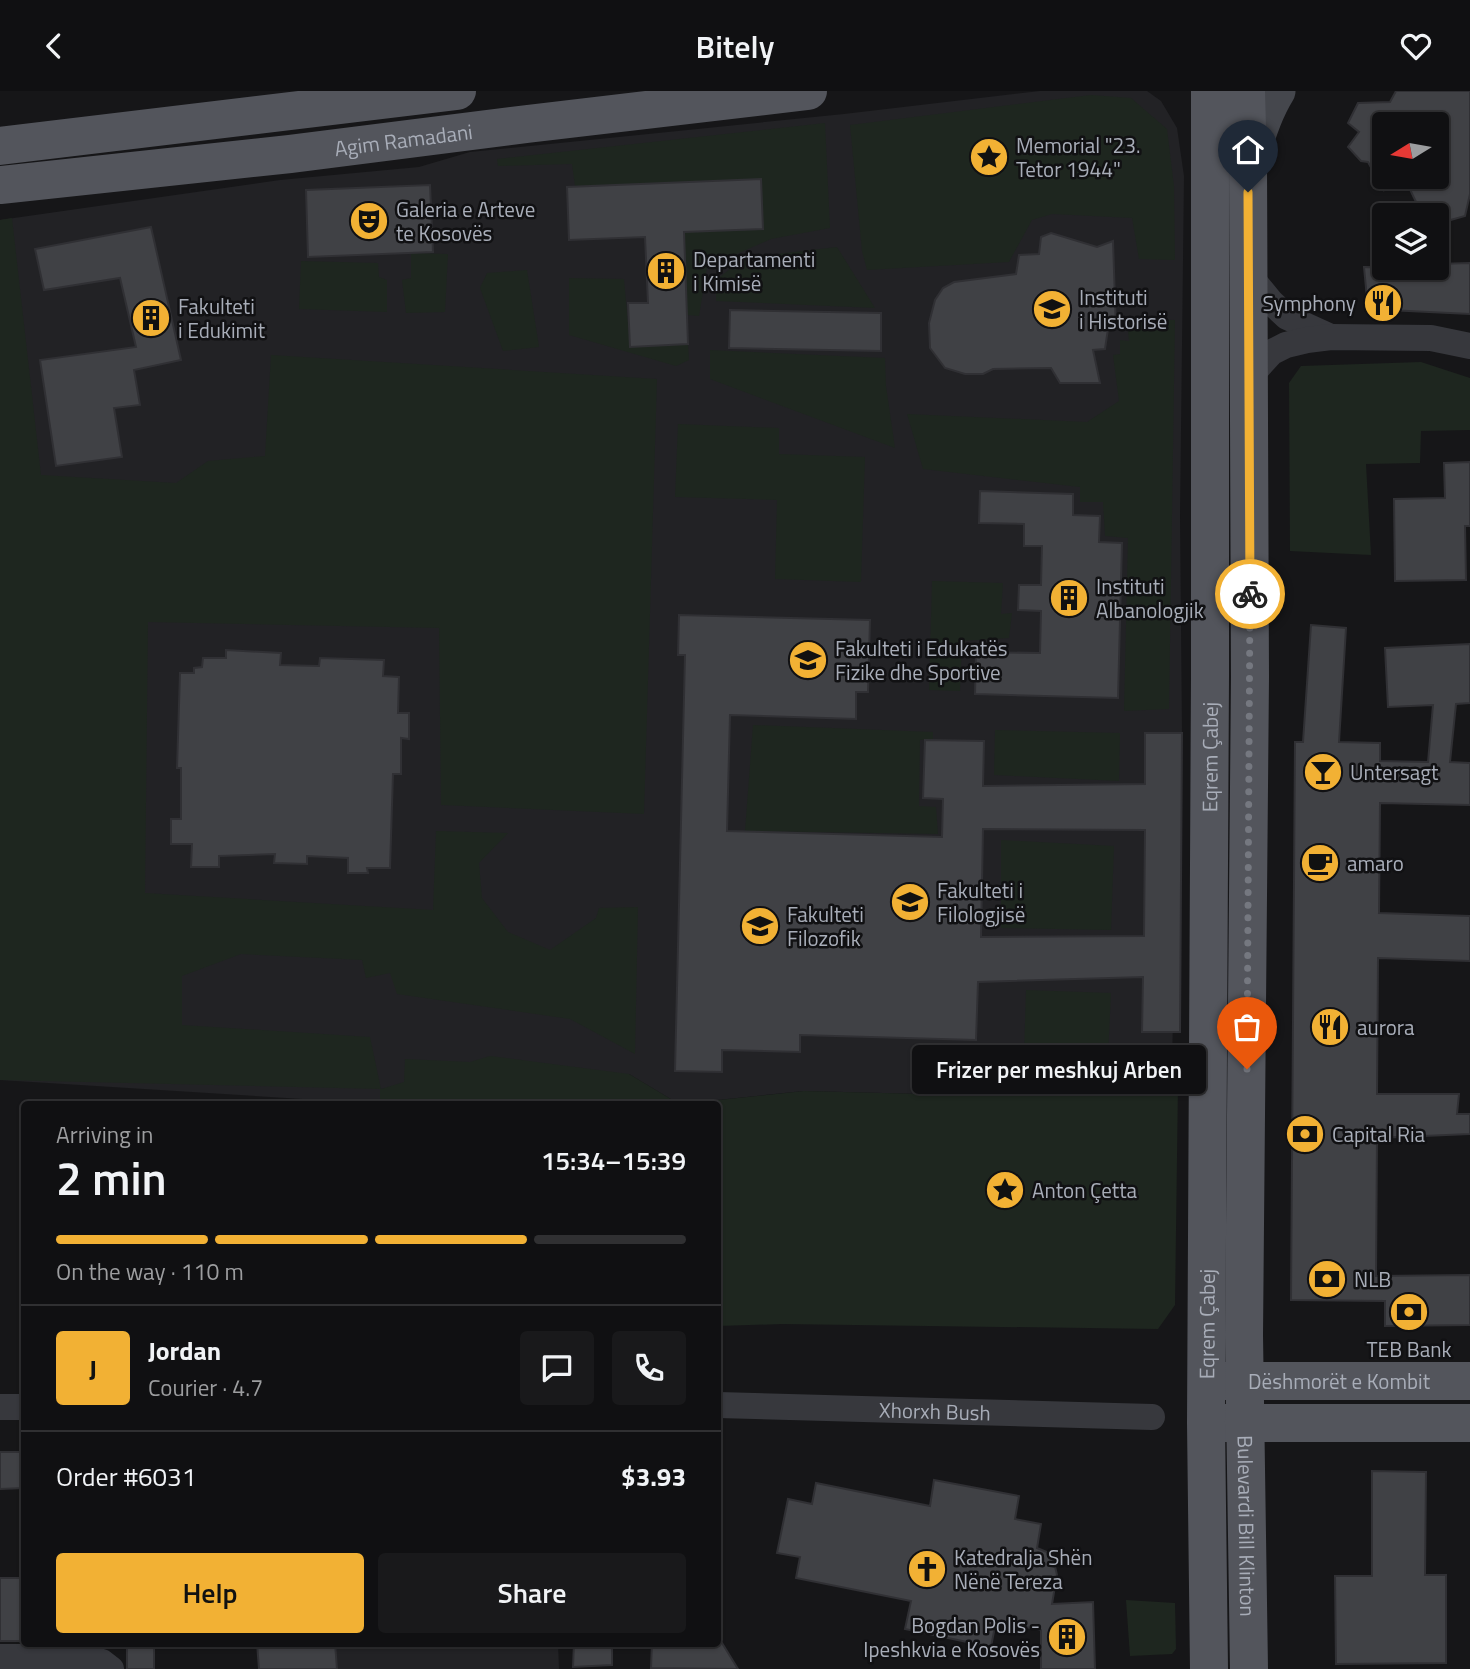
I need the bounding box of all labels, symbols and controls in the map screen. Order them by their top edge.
text: Bitely [696,22,774,70]
icon: back [35,27,73,65]
icon: heart [1397,27,1435,65]
north arrow [1372,112,1449,189]
map controls [1372,112,1449,280]
street label: Agim Ramadani [332,115,474,164]
pin [1218,120,1278,192]
place label: Memorial "23. Tetor 1944" [1016,129,1141,185]
icon: home [1229,131,1267,169]
place icon: Memorial "23. Tetor 1944" [968,136,1010,178]
place label: Galeria e Arteve te Kosovës [396,193,535,249]
theatre icon: Galeria e Arteve te Kosovës [348,200,390,242]
button: layers [1372,203,1449,280]
place label: Departamenti i Kimisë [693,243,815,299]
building icon: Departamenti i Kimisë [645,250,687,292]
place label: Instituti i Historisë [1079,281,1167,337]
restaurant icon: Symphony [1362,282,1404,324]
place label: Symphony [1262,287,1356,319]
school or university icon: Instituti i Historisë [1031,288,1073,330]
place label: Fakulteti i Edukimit [178,290,266,346]
building icon: Fakulteti i Edukimit [130,297,172,339]
courier [1215,559,1285,629]
place label: Instituti Albanologjik [1096,570,1204,626]
icon: bike [1231,575,1269,613]
building icon: Instituti Albanologjik [1048,577,1090,619]
place label: Fakulteti i Edukatës Fizike dhe Sportive [835,632,1008,688]
school or university icon: Fakulteti i Edukatës Fizike dhe Sportive [787,639,829,681]
street label: Eqrem Çabej [1193,702,1226,812]
bar icon: Untersagt [1302,751,1344,793]
place label: Untersagt [1350,756,1439,788]
cafe icon: amaro [1299,842,1341,884]
place label: amaro [1347,847,1404,879]
place label: Fakulteti i Filologjisë [937,874,1025,930]
school or university icon: Fakulteti i Filologjisë [889,881,931,923]
place label: Fakulteti Filozofik [787,898,864,954]
school or university icon: Fakulteti Filozofik [739,905,781,947]
pin [1217,997,1277,1069]
restaurant icon: aurora [1309,1006,1351,1048]
icon: bag [1228,1008,1266,1046]
place label: aurora [1357,1011,1415,1043]
callout: Frizer per meshkuj Arben [911,1045,1205,1093]
text: Frizer per meshkuj Arben [936,1052,1182,1087]
bank icon: Capital Ria [1284,1113,1326,1155]
text: Arriving in [56,1117,153,1152]
place label: Capital Ria [1332,1118,1426,1150]
text: 15:34–15:39 [541,1141,686,1180]
text: 2 min [56,1143,167,1213]
place icon: Anton Çetta [984,1169,1026,1211]
place label: Anton Çetta [1032,1174,1138,1206]
text: On the way · 110 m [56,1254,244,1289]
bank icon: NLB [1306,1258,1348,1300]
place label: NLB [1354,1263,1391,1295]
street label: Eqrem Çabej [1190,1269,1223,1379]
bank icon: TEB Bank [1388,1291,1430,1333]
text: Jordan [148,1331,221,1370]
button: chat [520,1331,594,1405]
button: phone [612,1331,686,1405]
place label: TEB Bank [1366,1333,1452,1365]
text: J [89,1349,97,1388]
street label: Dëshmorët e Kombit [1248,1365,1431,1397]
text: Courier · 4.7 [148,1370,263,1405]
street label: Xhorxh Bush [879,1393,991,1429]
street label: Bulevardi Bill Klinton [1230,1435,1264,1617]
text: Order #6031 [56,1457,196,1496]
text: $3.93 [621,1457,686,1496]
place label: Katedralja Shën Nënë Tereza [954,1541,1092,1597]
church icon: Katedralja Shën Nënë Tereza [906,1548,948,1590]
button: Help [56,1553,364,1633]
button: Share [378,1553,686,1633]
place label: Bogdan Polis - Ipeshkvia e Kosovës [863,1609,1040,1665]
building icon: Bogdan Polis - Ipeshkvia e Kosovës [1046,1616,1088,1658]

